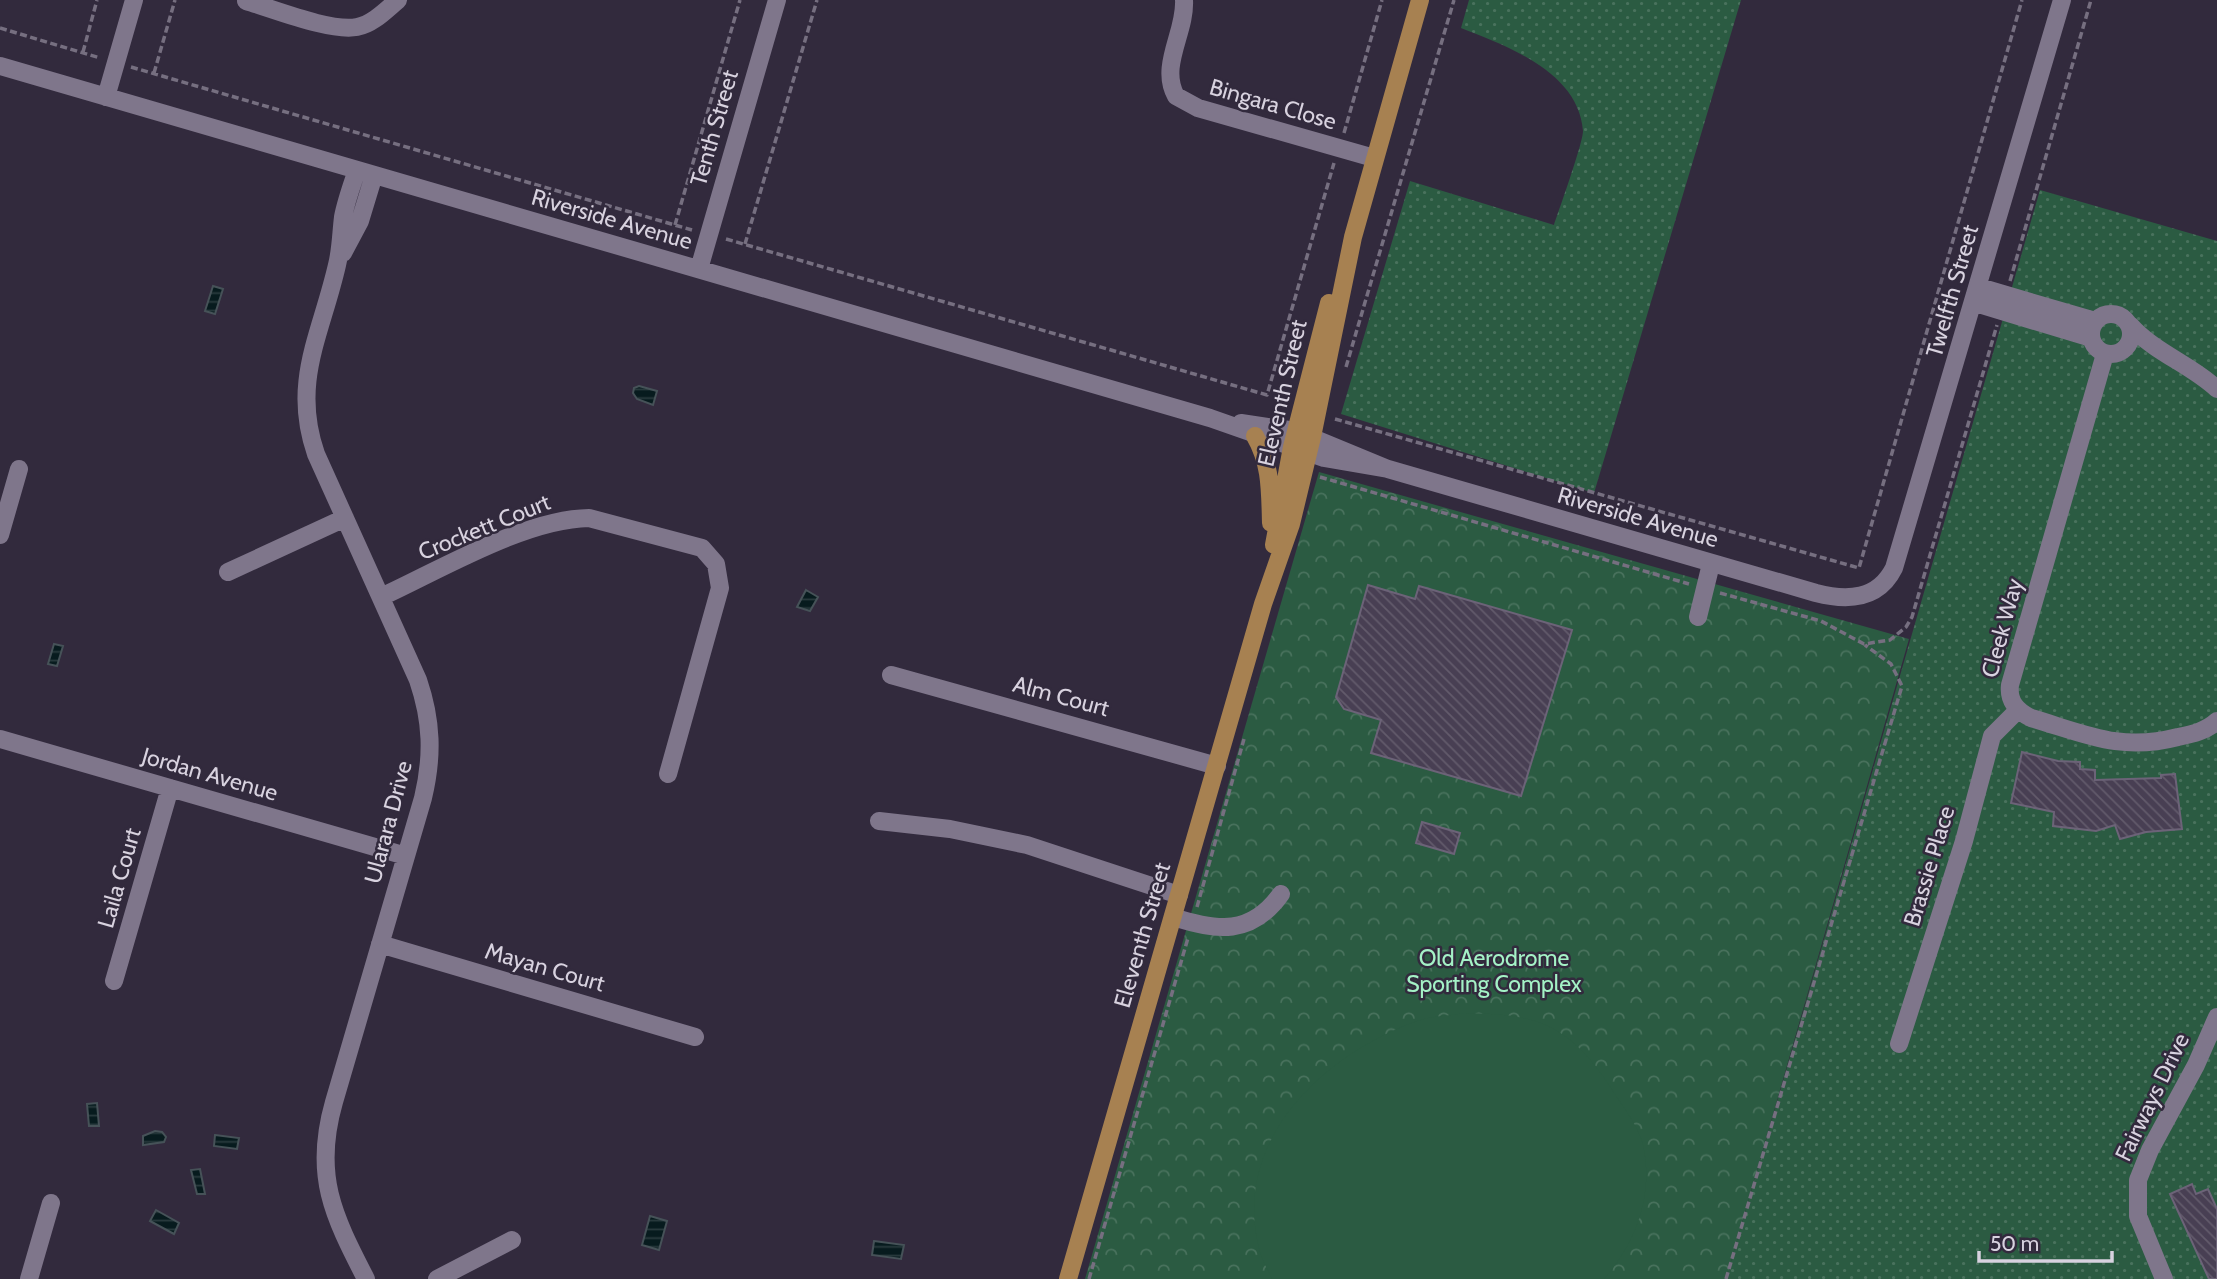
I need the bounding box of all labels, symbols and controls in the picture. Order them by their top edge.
street label: Tenth Street [684,67,744,189]
street label: Bingara Close [1206,73,1340,136]
street label: Riverside Avenue [528,183,696,255]
street label: Twelfth Street [1920,221,1984,360]
street label: Eleventh Street [1252,317,1313,469]
street label: Riverside Avenue [1554,481,1722,553]
street label: Crockett Court [414,488,554,566]
street label: Cleek Way [1975,575,2029,681]
street label: Alm Court [1010,670,1112,722]
street label: Jordan Avenue [138,741,281,807]
street label: Ularara Drive [358,757,418,886]
street label: Brassie Place [1897,802,1961,929]
street label: Laila Court [91,825,147,931]
street label: Eleventh Street [1108,859,1176,1011]
street label: Mayan Court [482,937,608,998]
park label: Old Aerodrome Sporting Complex [1406,944,1582,998]
street label: Fairways Drive [2109,1028,2195,1166]
scale bar [1979,1220,2112,1264]
text: 50 m [1990,1231,2039,1256]

